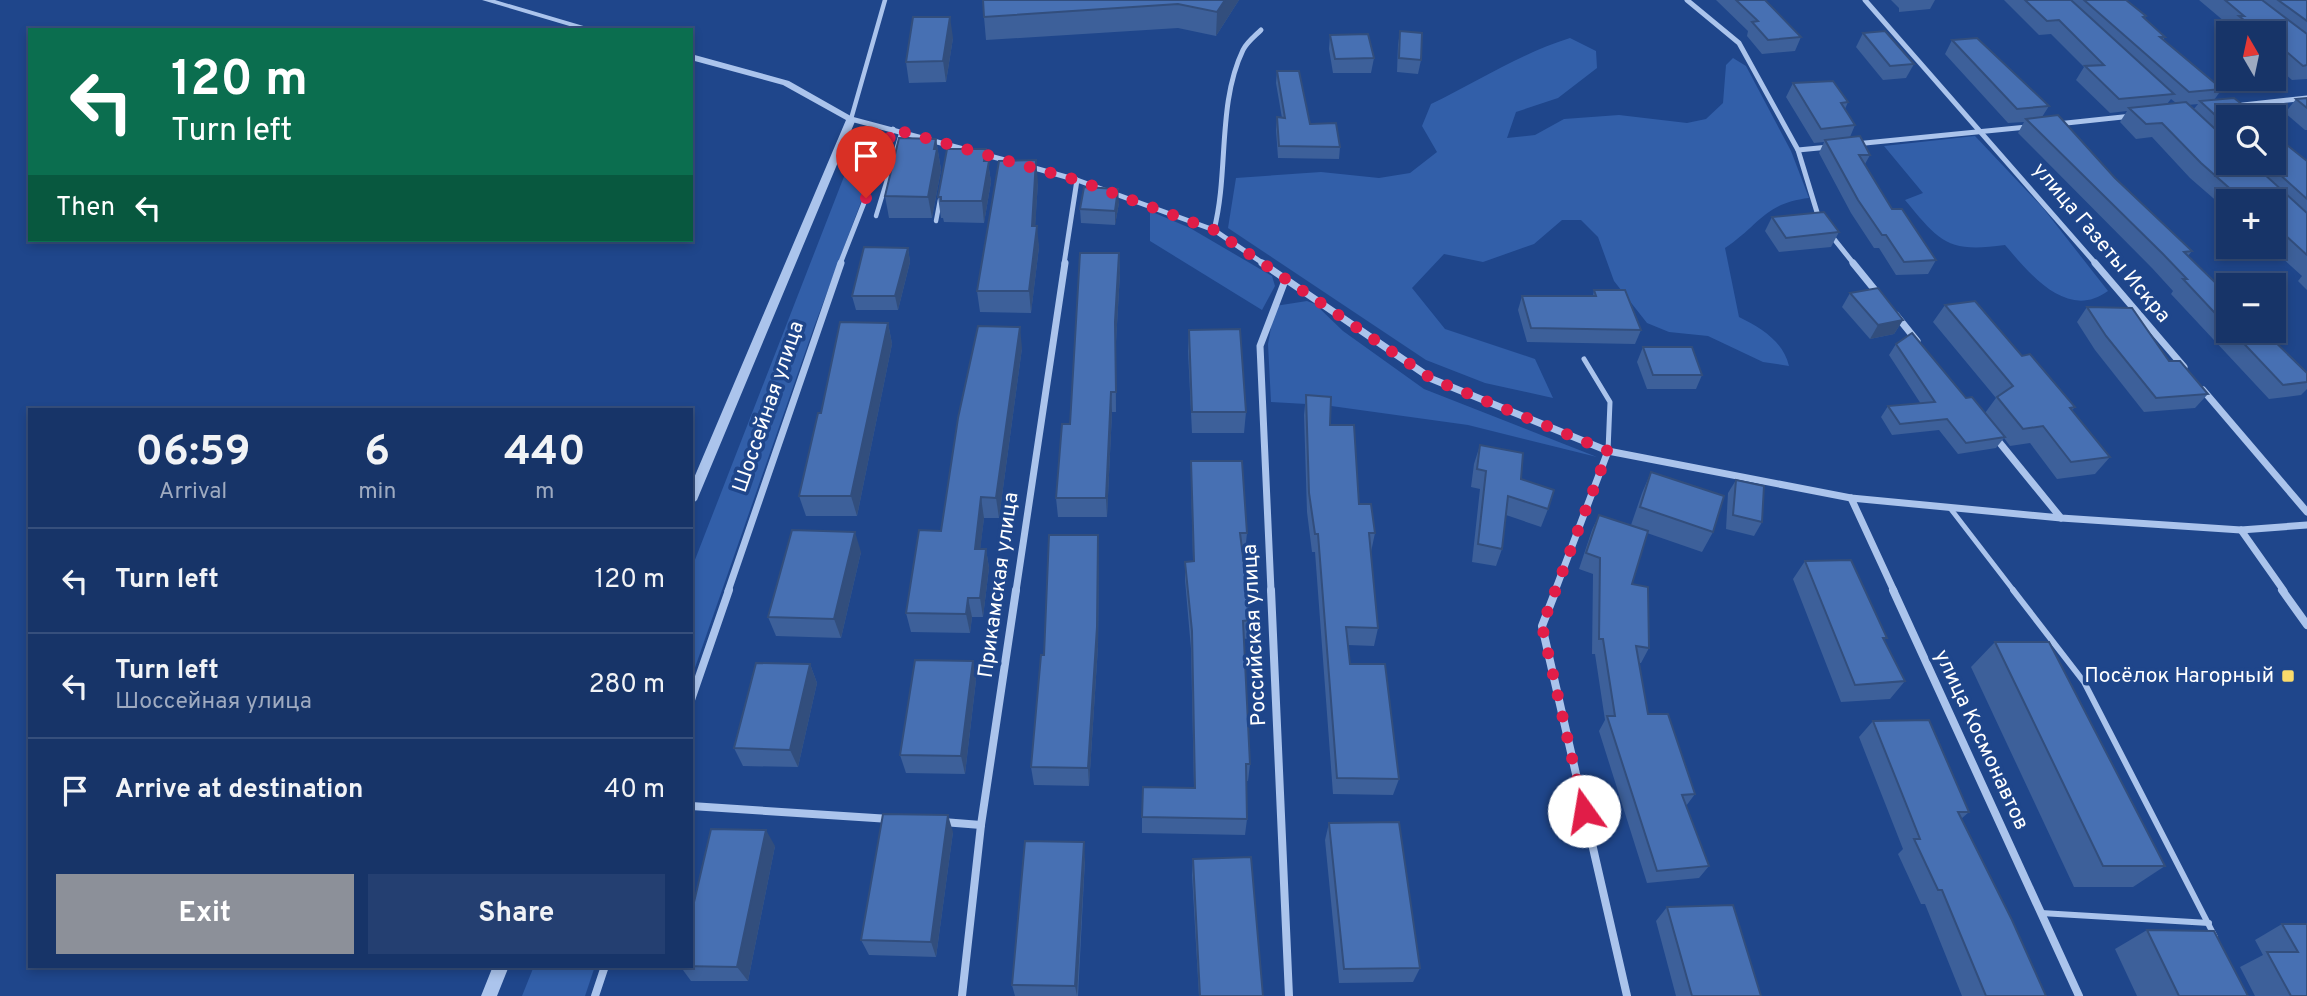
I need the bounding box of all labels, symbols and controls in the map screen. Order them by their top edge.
north arrow [2216,21,2286,91]
map controls [2216,21,2286,343]
text: 120 m [171,51,308,113]
icon: left [56,56,147,147]
button: search [2216,105,2286,175]
text: Turn left [171,112,292,152]
pin [836,126,896,198]
icon: arrive [847,137,885,175]
street label: улица Газеты Искра [2026,157,2176,329]
icon: left [129,189,167,227]
button: + [2216,189,2286,259]
text: Then [56,192,115,225]
button: − [2216,273,2286,343]
street label: Шоссейная улица [727,318,811,496]
text: 06:59 [136,427,251,480]
text: 6 [364,427,390,480]
text: 440 [504,427,586,480]
text: Arrival [159,478,227,507]
text: min [358,478,396,507]
text: m [535,478,554,507]
street label: Прикамская улица [973,490,1025,680]
street label: Российская улица [1237,543,1273,727]
icon: left [56,562,94,600]
text: Turn left [115,564,219,597]
text: 120 m [595,564,665,597]
street label: улица Космонавтов [1927,645,2035,835]
text: Turn left [115,655,219,688]
place label: Посёлок Нагорный [2084,663,2274,690]
icon: left [56,667,94,705]
marker: Посёлок Нагорный [2280,668,2296,684]
text: 280 m [589,669,665,702]
text: Шоссейная улица [115,688,312,717]
icon: arrive [56,772,94,810]
text: Arrive at destination [115,774,363,807]
text: 40 m [604,774,665,807]
position arrow [1547,774,1621,848]
button: Exit [56,874,354,954]
button: Share [368,874,665,954]

